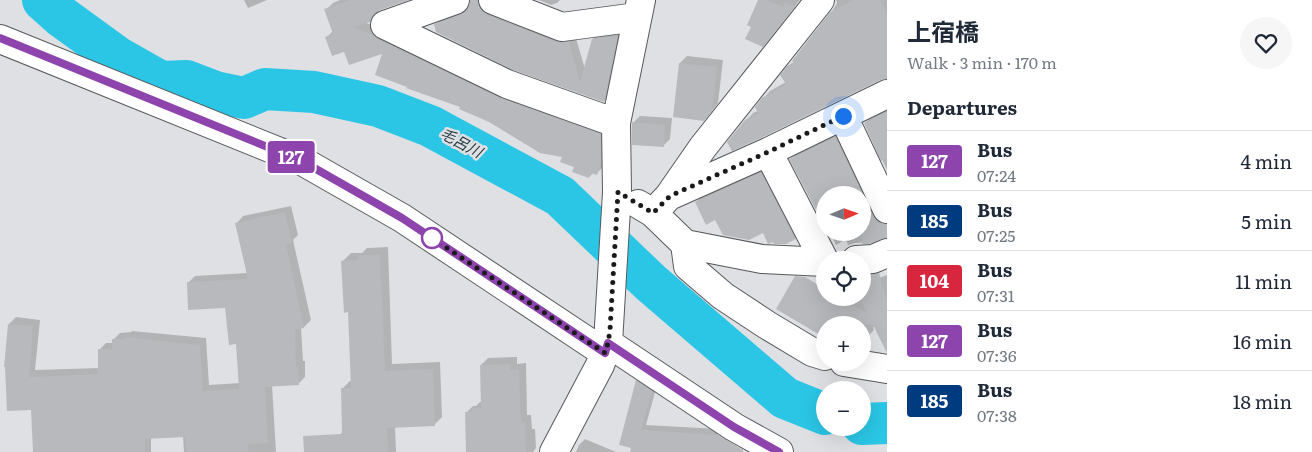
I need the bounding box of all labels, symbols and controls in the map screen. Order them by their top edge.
text: 上宿橋 [907,13,979,48]
button: heart [1240,17,1292,69]
text: Walk · 3 min · 170 m [907,50,1057,74]
text: Departures [907,93,1017,121]
your location [831,104,856,129]
water label: 毛呂川 [436,121,489,163]
text: Bus [977,135,1012,163]
line badge: 127 [262,141,320,173]
text: 127 [278,143,304,170]
text: 127 [921,147,948,174]
text: 4 min [1240,147,1292,175]
text: 07:24 [977,163,1016,187]
north arrow [816,186,871,241]
map controls [816,186,871,436]
text: Bus [977,195,1012,223]
text: 185 [921,207,948,234]
text: 5 min [1241,207,1292,235]
text: 07:25 [977,223,1015,247]
unlabelled marker [421,227,443,249]
button: locate [816,251,871,306]
text: Bus [977,255,1012,283]
text: 104 [920,267,949,294]
text: 11 min [1235,267,1292,295]
text: 07:31 [977,283,1014,307]
text: Bus [977,315,1012,343]
button: + [816,316,871,371]
text: 127 [921,327,948,354]
text: 16 min [1233,327,1292,355]
text: 07:36 [977,343,1016,367]
text: Bus [977,375,1012,403]
button: − [816,381,871,436]
text: 185 [921,387,948,414]
text: 18 min [1233,387,1292,415]
text: 07:38 [977,403,1017,427]

